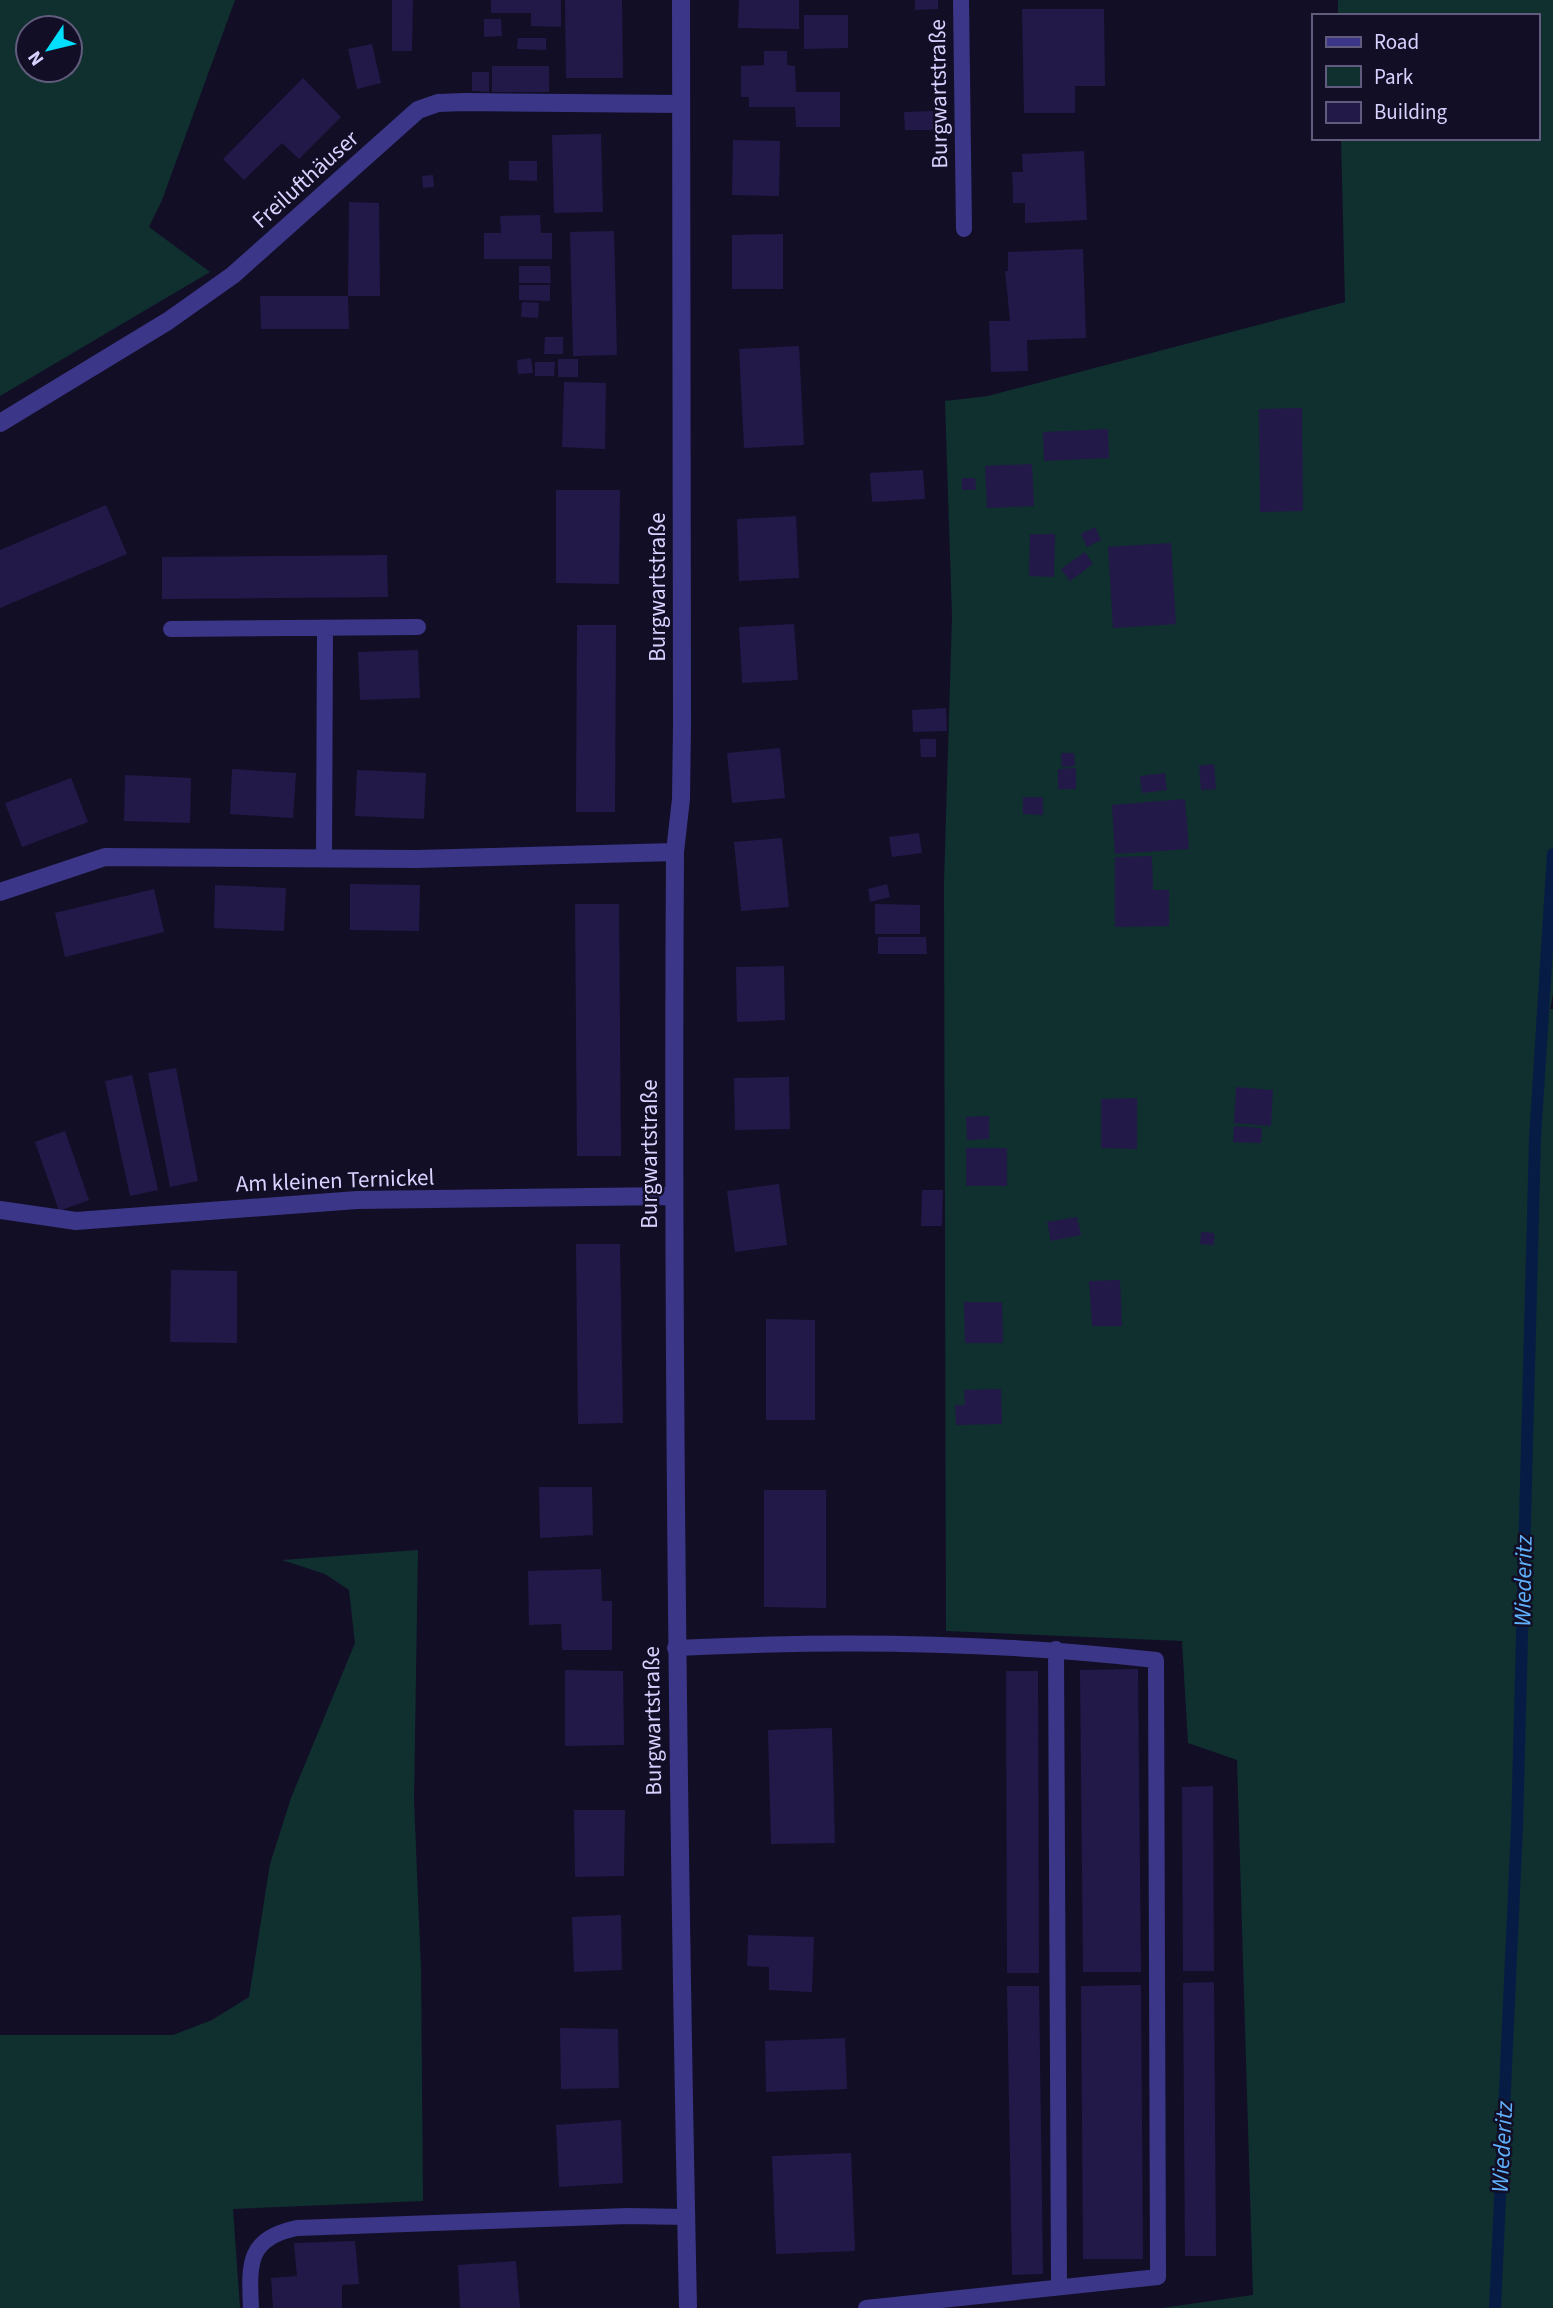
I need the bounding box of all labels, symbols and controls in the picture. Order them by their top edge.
north arrow [14,14,84,84]
legend [1312,14,1539,140]
street label: Burgwartstraße [921,19,956,169]
text: Road [1374,27,1419,57]
text: N [22,45,51,71]
text: Park [1374,62,1414,92]
text: Building [1374,97,1448,127]
street label: Freilufthäuser [245,122,367,236]
street label: Burgwartstraße [641,512,674,662]
street label: Burgwartstraße [633,1079,666,1229]
street label: Am kleinen Ternickel [235,1161,435,1200]
water label: Wiederitz [1505,1534,1542,1627]
street label: Burgwartstraße [635,1646,670,1796]
water label: Wiederitz [1483,2099,1522,2193]

